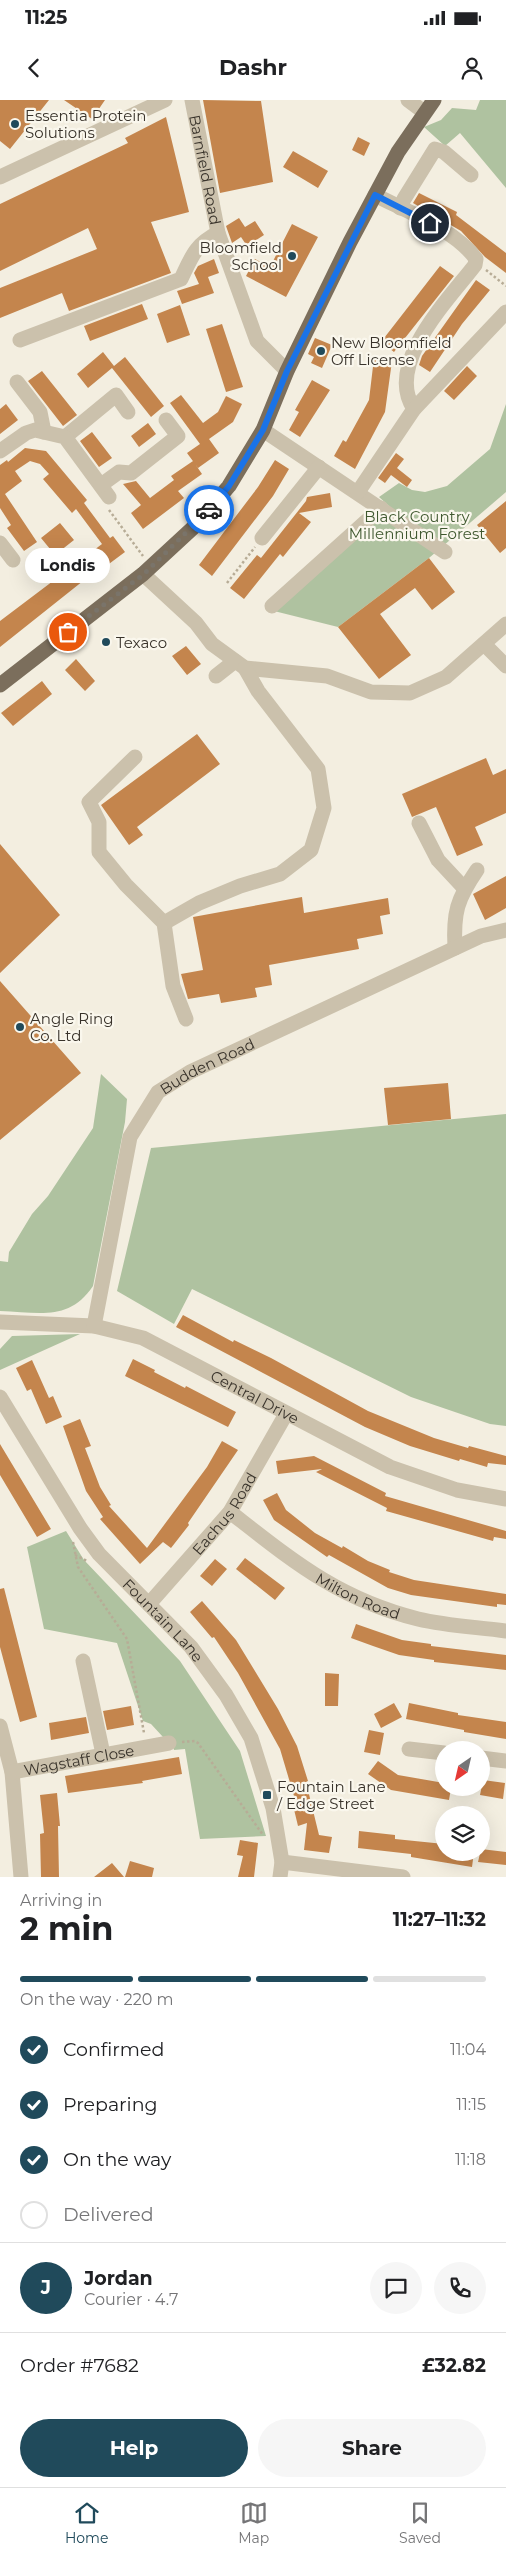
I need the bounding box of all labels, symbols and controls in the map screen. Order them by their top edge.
text: 11:25 [25,6,67,29]
icon: back [20,54,48,82]
text: Dashr [219,54,287,81]
icon: person [458,54,486,82]
place label: Essentia Protein Solutions [25,106,146,142]
street label: Barnfield Road [186,113,226,226]
marker: Essentia Protein Solutions [9,118,21,130]
pin [409,202,451,244]
icon: home [416,209,444,237]
place label: Bloomfield School [200,238,282,274]
marker: Bloomfield School [286,250,298,262]
place label: New Bloomfield Off License [331,333,452,369]
marker: New Bloomfield Off License [315,345,327,357]
courier [184,485,234,535]
icon: car [195,496,223,524]
park label: Black Country Millennium Forest [349,507,485,543]
callout: Londis [26,547,110,582]
text: Londis [40,556,95,575]
pin [47,611,89,653]
icon: bag [54,618,82,646]
place label: Texaco [116,633,167,652]
marker: Texaco [100,636,112,648]
place label: Angle Ring Co. Ltd [30,1009,114,1045]
marker: Angle Ring Co. Ltd [14,1021,26,1033]
street label: Budden Road [156,1034,257,1098]
street label: Central Drive [208,1366,303,1427]
street label: Eachus Road [188,1469,260,1558]
street label: Milton Road [313,1568,403,1623]
street label: Fountain Lane [119,1574,208,1665]
street label: Wagstaff Close [22,1740,135,1779]
north arrow [435,1741,490,1796]
map controls [435,1741,490,1861]
place label: Fountain Lane / Edge Street [276,1777,386,1813]
marker: Fountain Lane / Edge Street [261,1789,273,1801]
button: layers [435,1806,490,1861]
text: Arriving in [20,1891,102,1910]
text: 11:27–11:32 [393,1908,486,1931]
text: 2 min [20,1909,113,1948]
text: On the way · 220 m [20,1990,173,2009]
icon: check [20,2036,48,2064]
text: Confirmed [63,2038,164,2061]
text: 11:04 [450,2040,486,2059]
icon: check [20,2091,48,2119]
text: Preparing [63,2093,158,2116]
text: 11:15 [456,2095,486,2114]
icon: check [20,2146,48,2174]
text: On the way [63,2148,171,2171]
text: 11:18 [455,2150,486,2169]
text: Delivered [63,2203,154,2226]
button: chat [370,2262,422,2314]
button: phone [434,2262,486,2314]
text: Jordan [84,2267,153,2290]
text: J [41,2276,51,2299]
text: Courier · 4.7 [84,2290,178,2309]
text: Order #7682 [20,2354,139,2377]
text: £32.82 [422,2354,486,2377]
button: Help [20,2419,248,2477]
button: Share [258,2419,486,2477]
tab: Home [65,2499,108,2547]
tab: Map [238,2499,269,2547]
tab: Saved [399,2499,441,2547]

